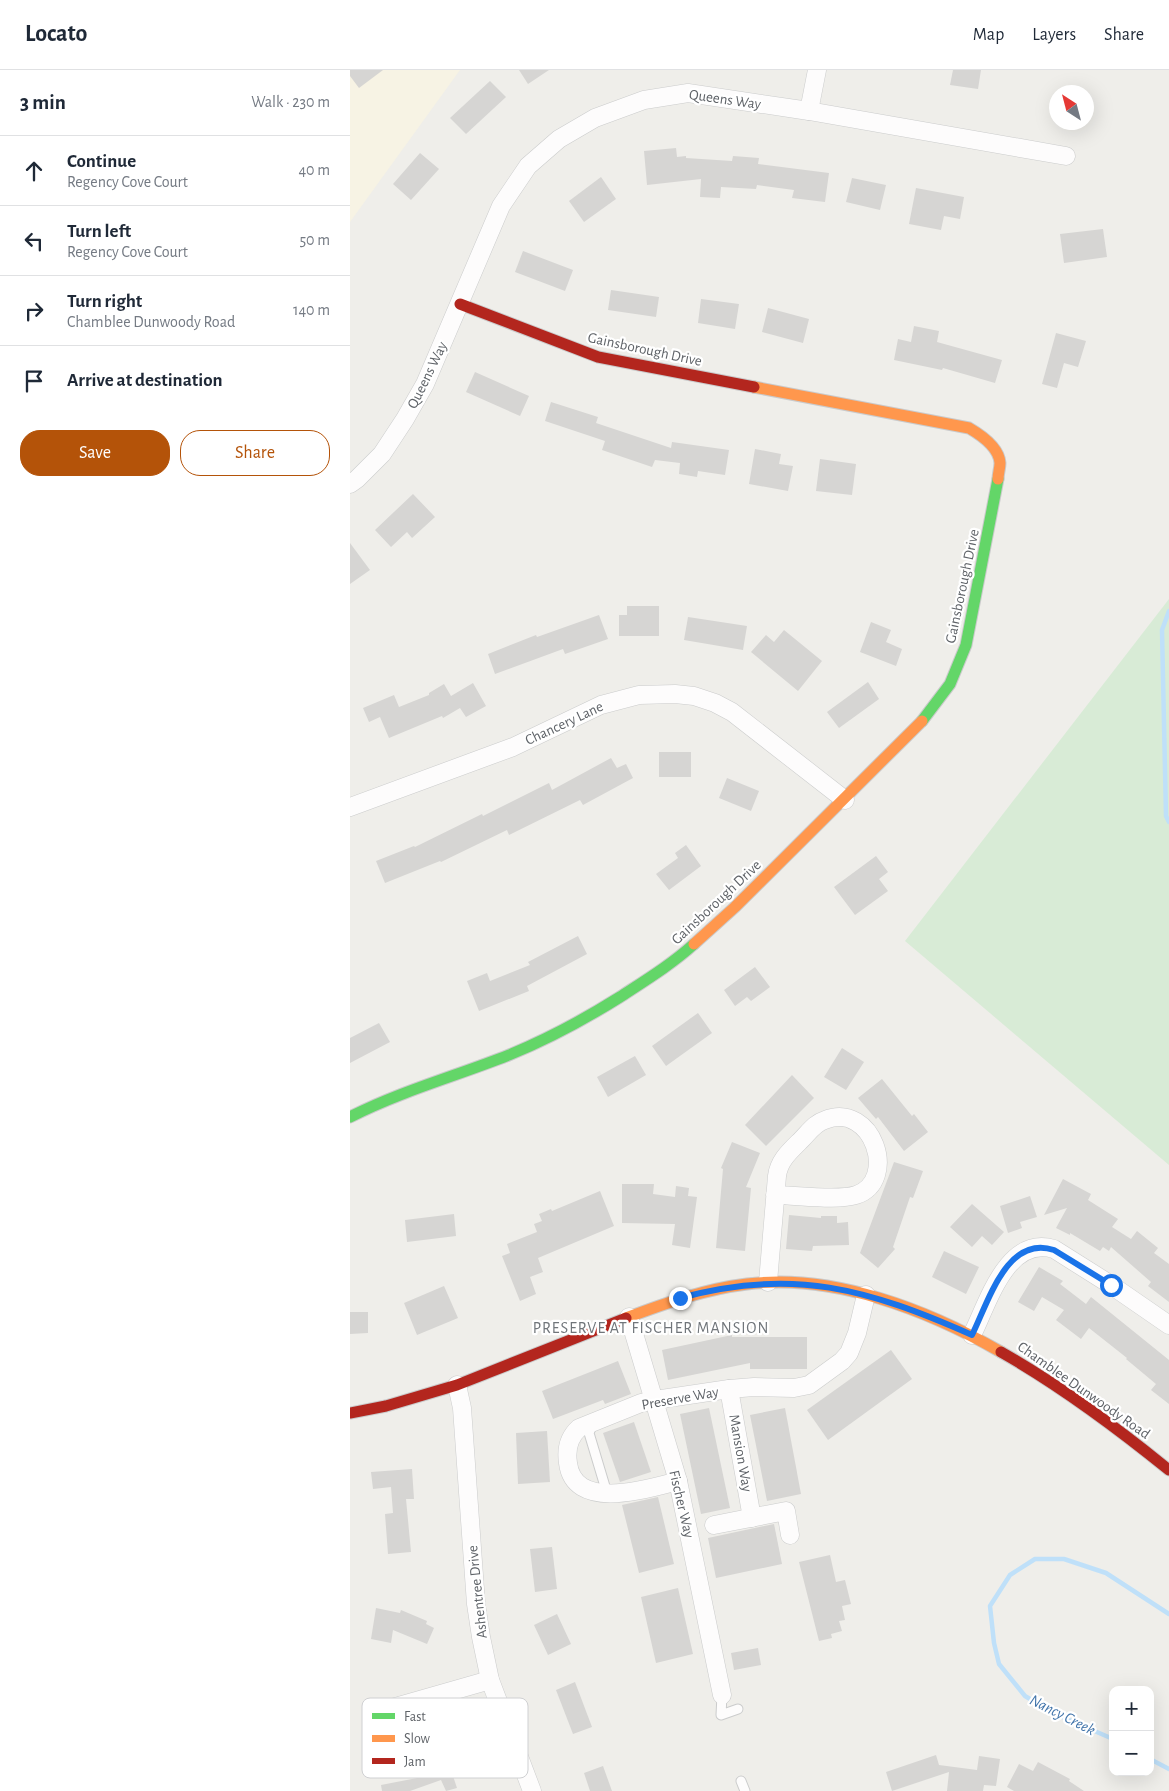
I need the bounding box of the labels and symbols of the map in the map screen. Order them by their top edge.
north arrow [1049,85,1094,130]
street label: Queens Way [688,87,762,112]
street label: Gainsborough Drive [586,330,703,369]
street label: Queens Way [405,339,450,411]
street label: Gainsborough Drive [943,528,982,645]
street label: Chancery Lane [523,699,606,748]
street label: Gainsborough Drive [669,857,764,947]
route start [1100,1274,1123,1297]
route end [669,1287,692,1310]
district label: PRESERVE AT FISCHER MANSION [533,1320,769,1336]
street label: Chamblee Dunwoody Road [1015,1339,1153,1442]
street label: Preserve Way [640,1384,720,1413]
street label: Mansion Way [726,1413,755,1494]
street label: Fischer Way [666,1469,697,1540]
street label: Ashentree Drive [465,1544,490,1639]
water label: Nancy Creek [1027,1692,1098,1738]
legend [362,1698,528,1778]
text: Fast [404,1710,426,1724]
text: Slow [404,1732,431,1746]
text: Jam [404,1755,426,1769]

